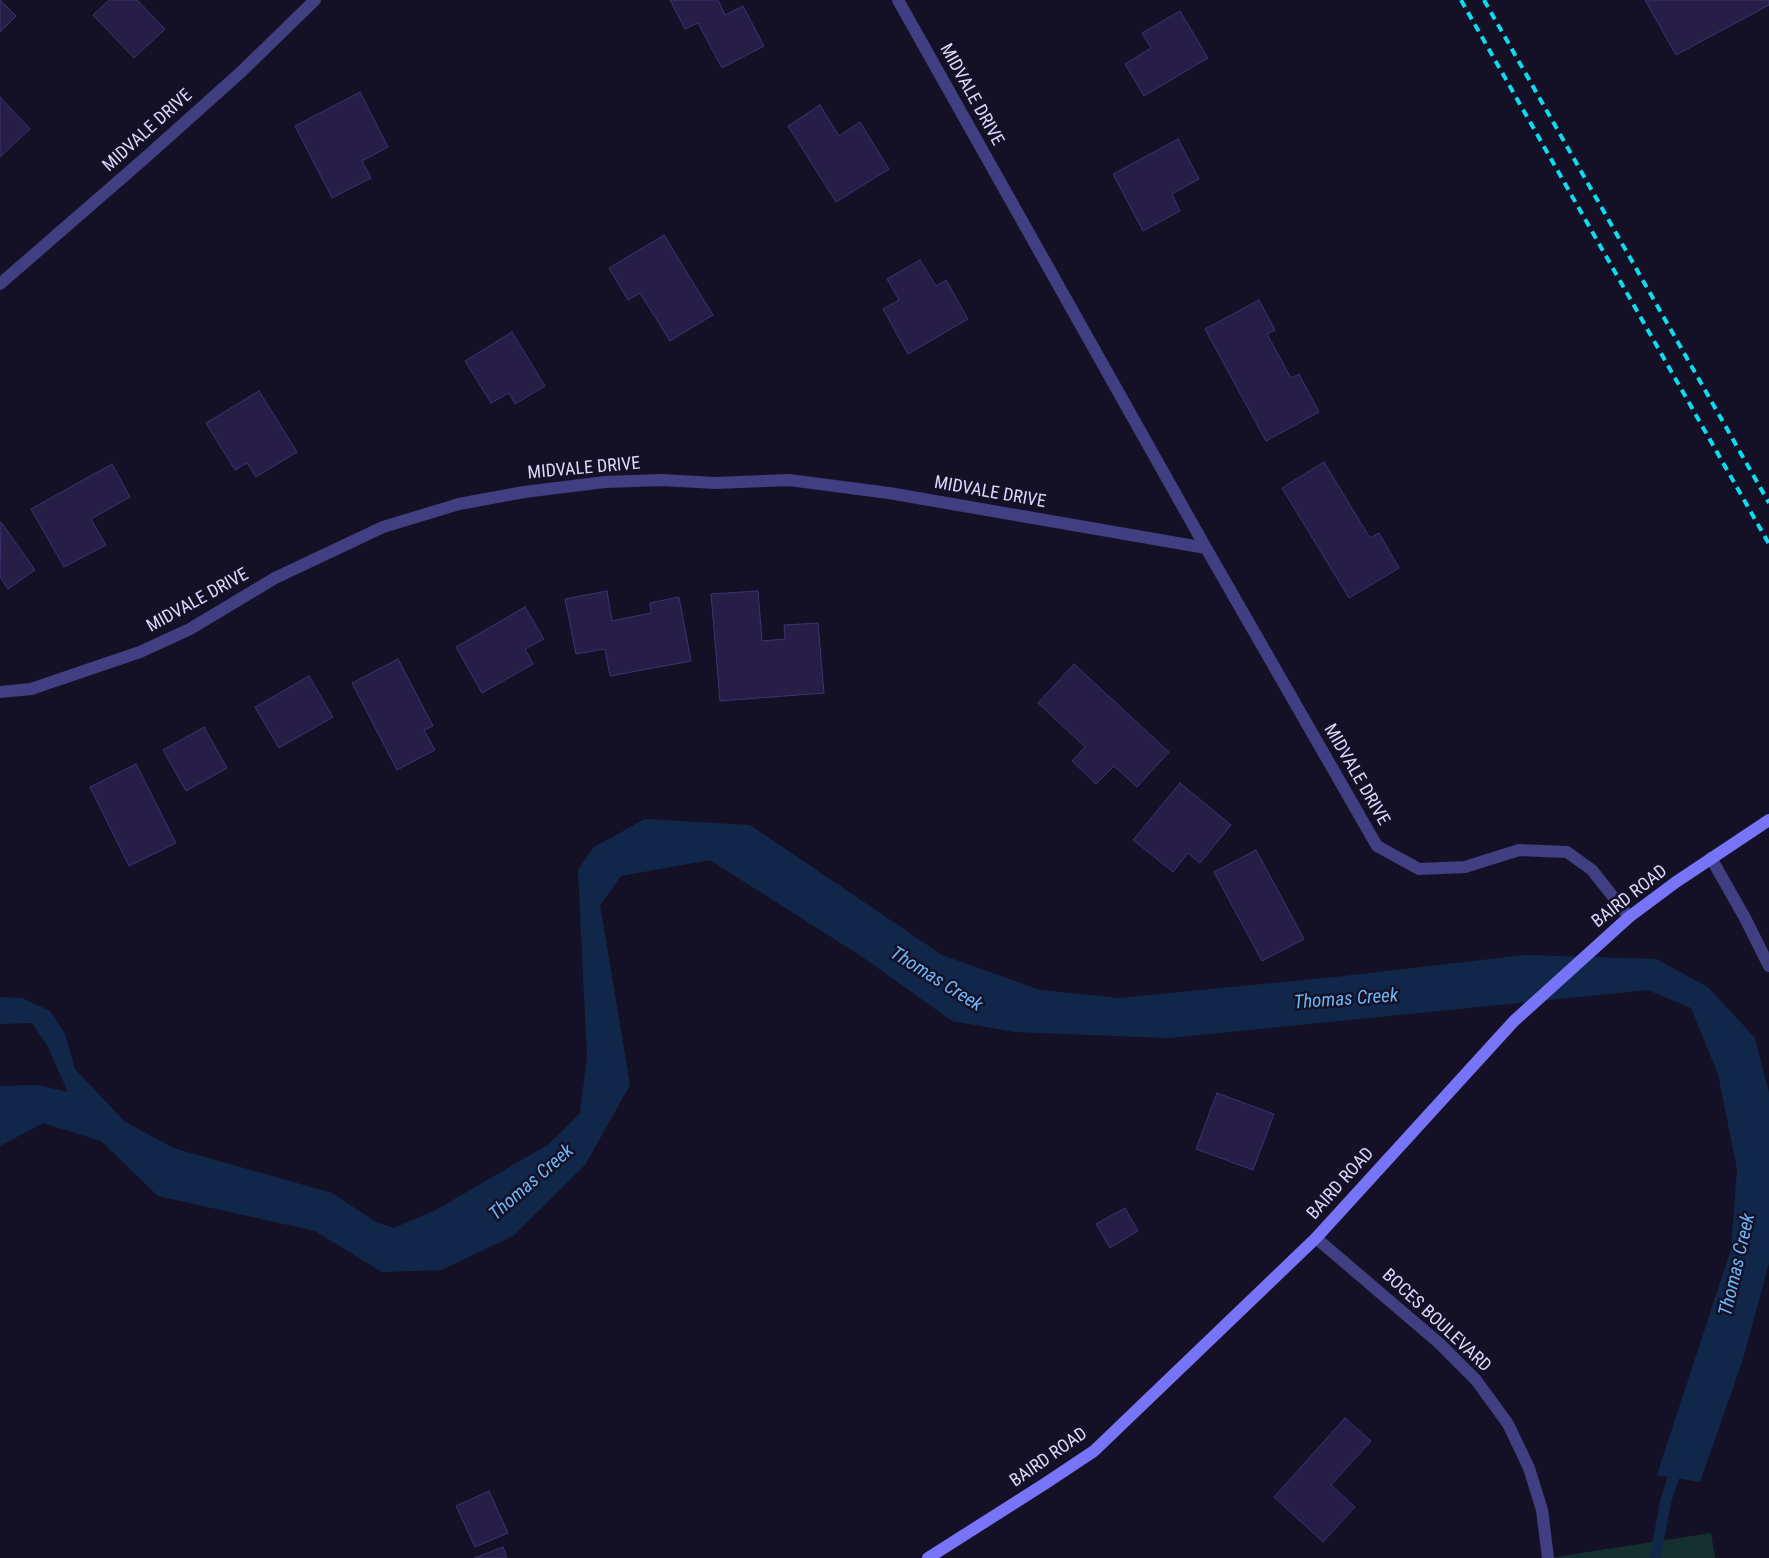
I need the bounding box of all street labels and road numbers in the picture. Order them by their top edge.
street label: MIDVALE DRIVE [934,40,1008,150]
street label: MIDVALE DRIVE [99,85,197,177]
street label: MIDVALE DRIVE [527,453,641,485]
street label: MIDVALE DRIVE [932,473,1048,513]
street label: MIDVALE DRIVE [143,564,253,638]
street label: MIDVALE DRIVE [1318,721,1394,829]
street label: BAIRD ROAD [1588,861,1672,933]
street label: BAIRD ROAD [1303,1144,1379,1224]
street label: BOCES BOULEVARD [1377,1265,1495,1377]
street label: BAIRD ROAD [1006,1423,1092,1493]

